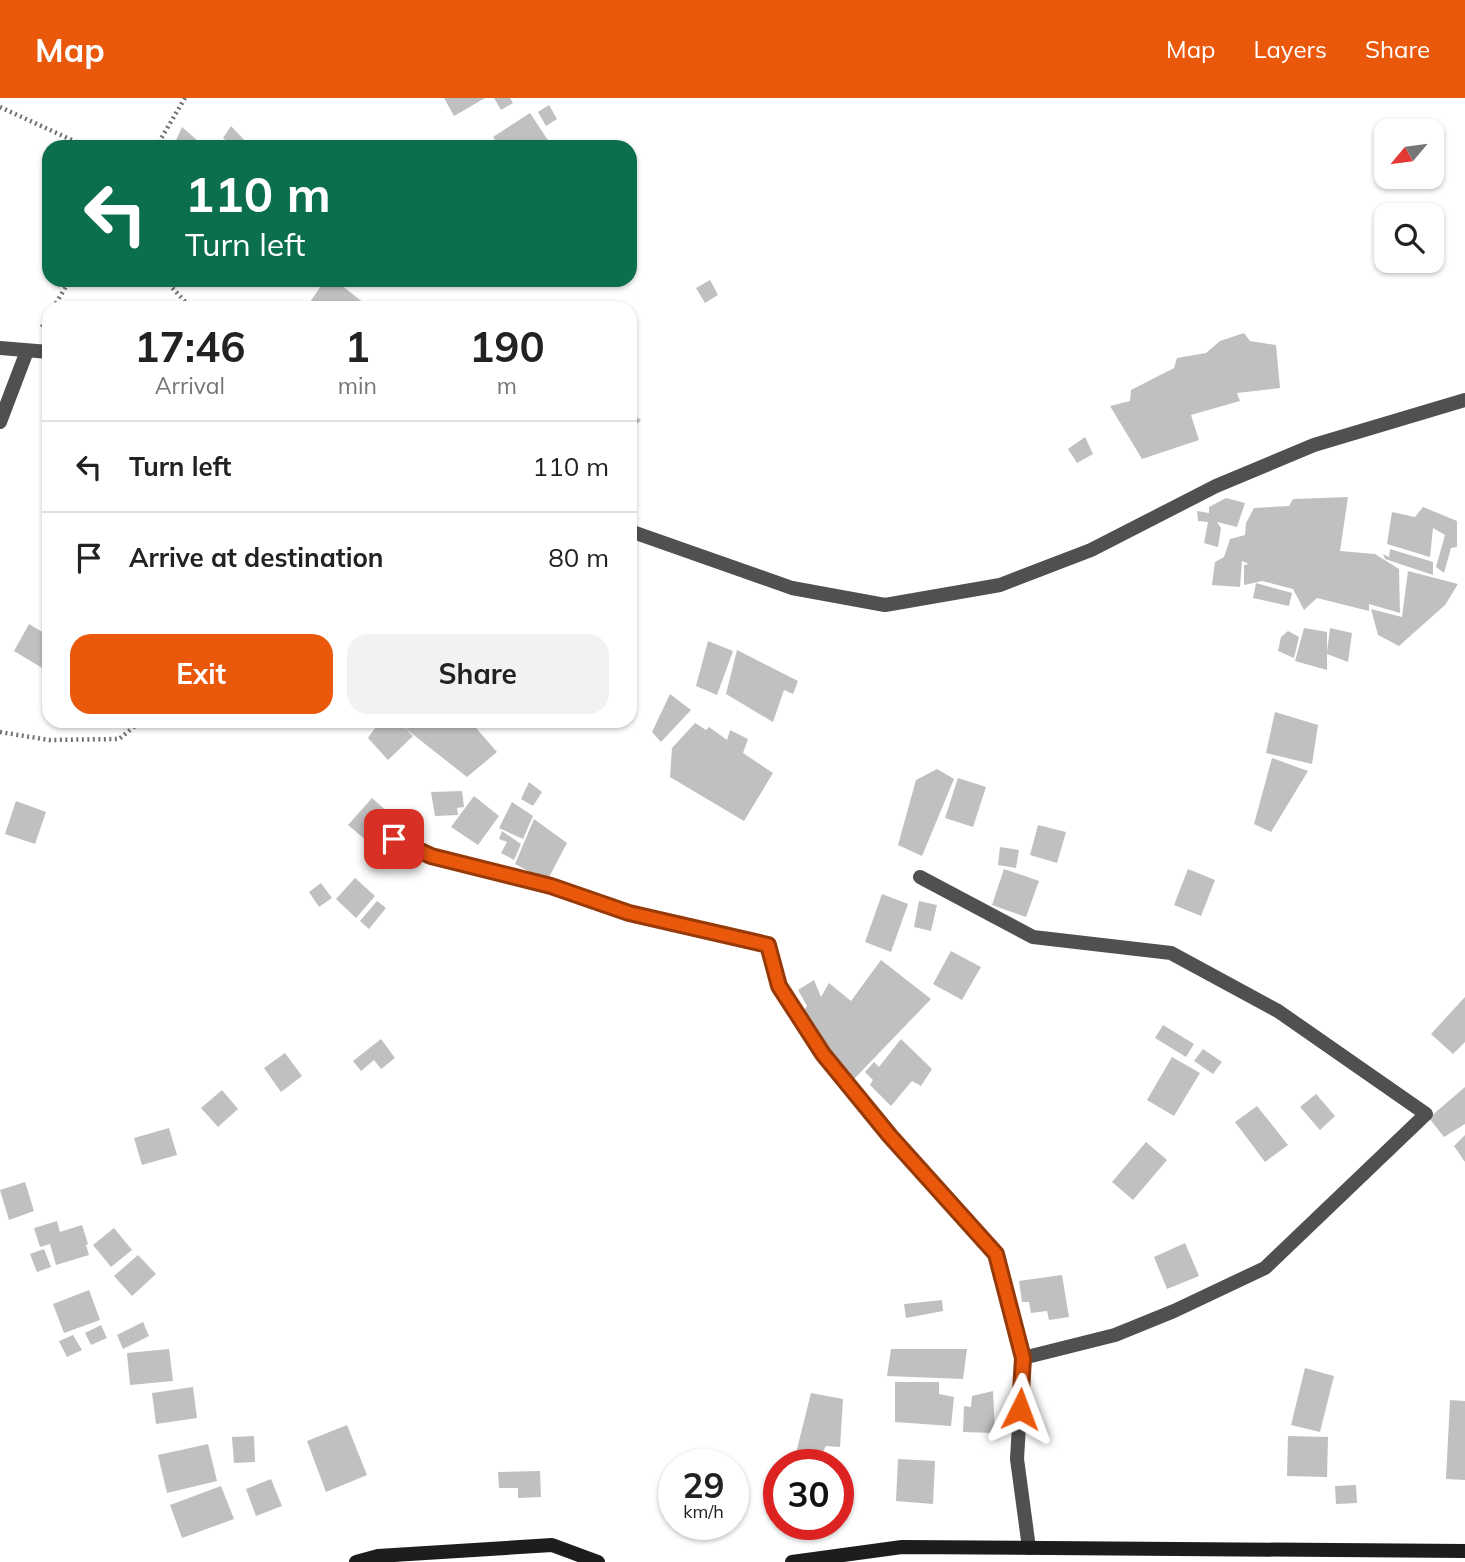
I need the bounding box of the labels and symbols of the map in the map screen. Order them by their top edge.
north arrow [1374,119,1444,189]
pin [364,809,424,869]
position arrow [983,1372,1057,1446]
speed limit sign: 30 [763,1449,854,1540]

